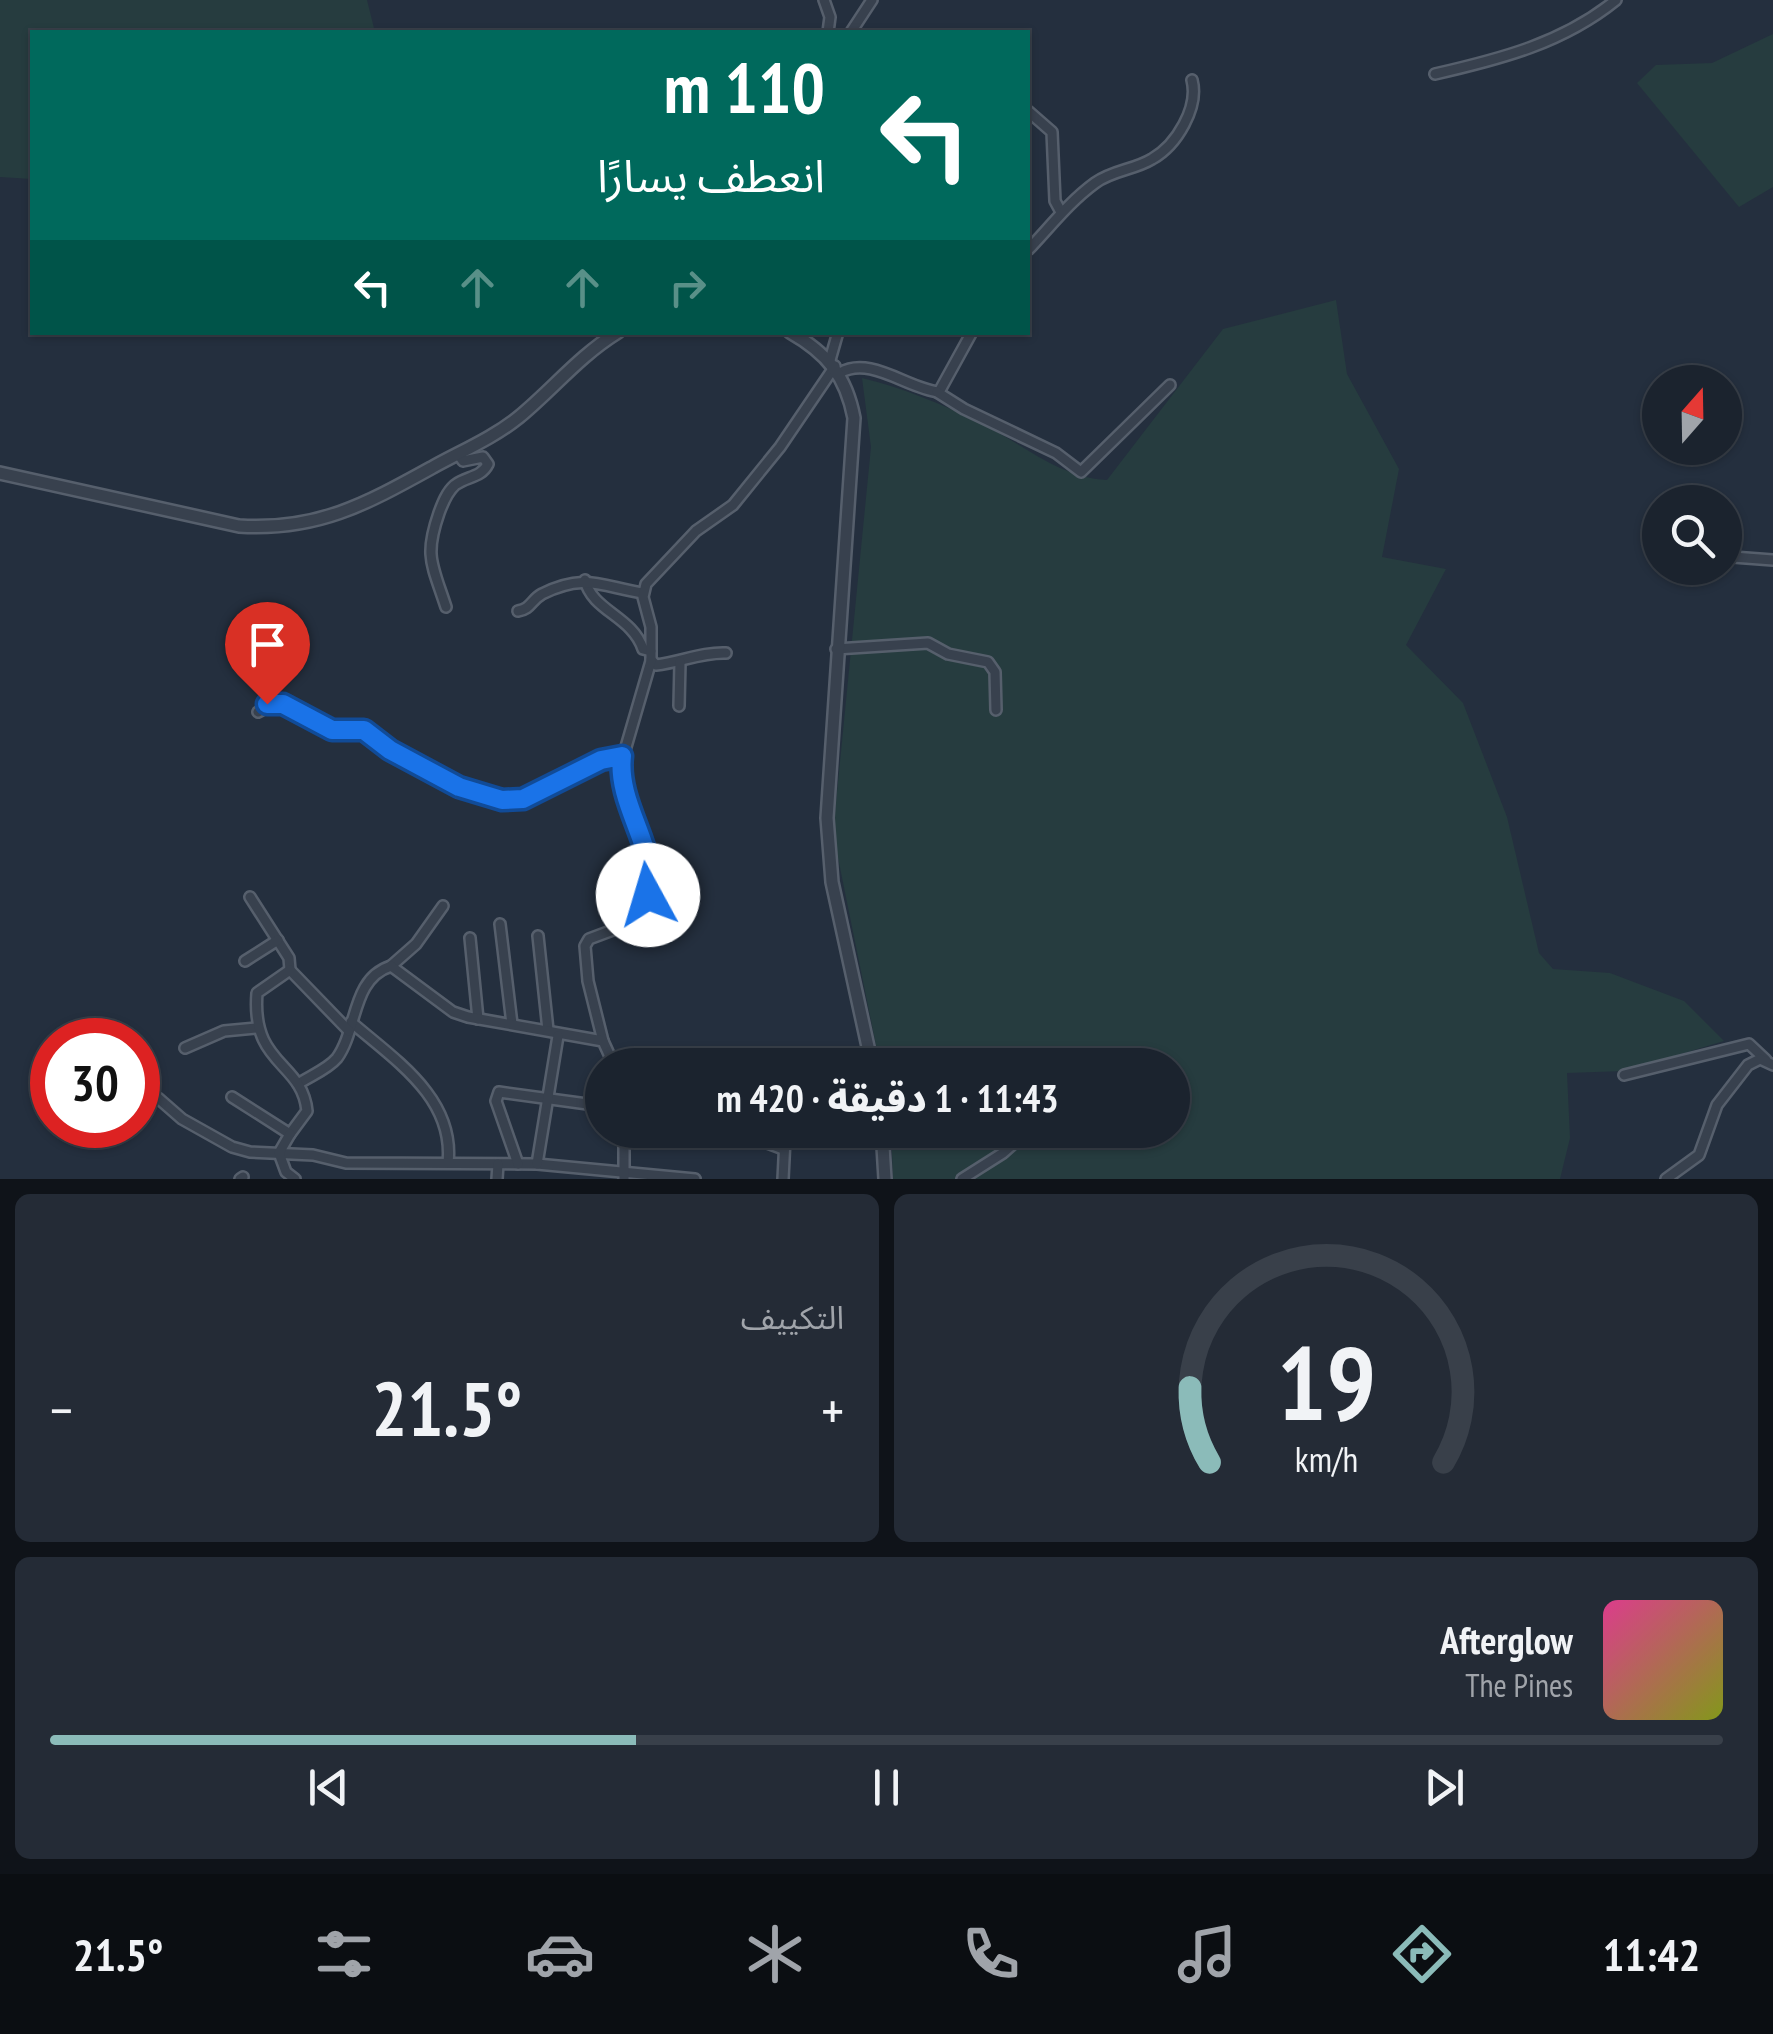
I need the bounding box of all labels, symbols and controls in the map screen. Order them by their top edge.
text: 110 m [664,42,825,132]
icon: left [860,70,990,200]
text: انعطف يسارًا [597,146,825,204]
icon: left [345,260,400,315]
icon: ahead [450,260,505,315]
icon: ahead [555,260,610,315]
icon: right [660,260,715,315]
north arrow [1642,365,1742,465]
map controls [1642,365,1742,585]
button: search [1642,485,1742,585]
pin [225,602,310,705]
icon: arrive [240,617,295,672]
position arrow [596,843,700,947]
speed limit sign: 30 [30,1018,160,1148]
text: 11:43 · 1 دقيقة · 420 m [716,1073,1059,1122]
text: التكييف [741,1296,844,1338]
text: 19 [1276,1314,1376,1449]
text: 21.5° [372,1360,522,1457]
text: − [50,1374,73,1445]
text: + [821,1374,844,1445]
text: km/h [1294,1436,1358,1482]
text: Afterglow [1440,1615,1573,1664]
text: The Pines [1465,1664,1573,1706]
icon: previous [301,1760,356,1815]
icon: pause [859,1760,914,1815]
icon: next [1417,1760,1472,1815]
icon: filters [309,1919,379,1989]
icon: car [525,1919,595,1989]
icon: climate [740,1919,810,1989]
icon: phone [956,1919,1026,1989]
icon: music [1172,1919,1242,1989]
icon: directions [1387,1919,1457,1989]
text: 21.5° [73,1925,163,1983]
text: 11:42 [1603,1925,1700,1983]

